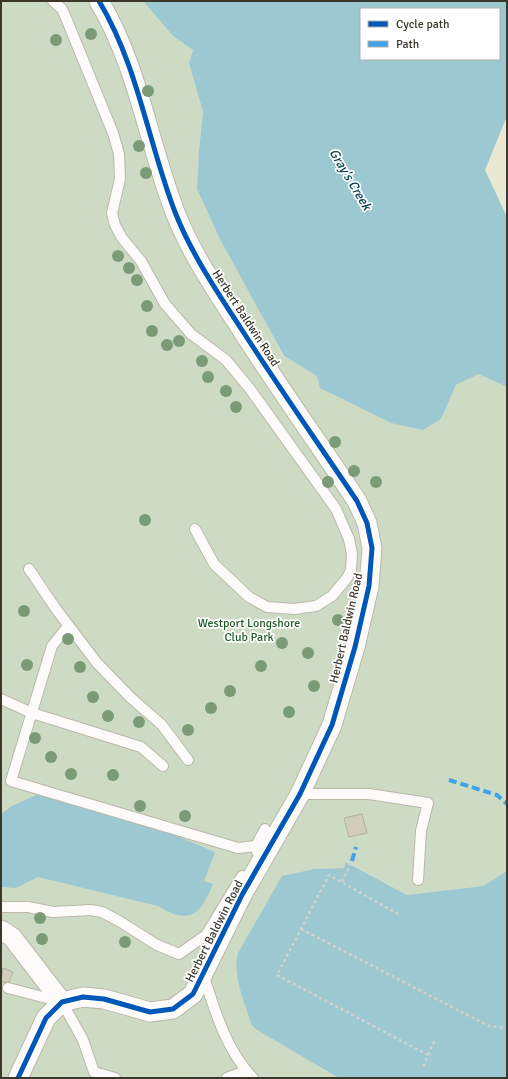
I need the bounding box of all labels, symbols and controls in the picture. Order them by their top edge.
legend [360,8,500,60]
text: Cycle path [396,17,449,32]
text: Path [396,37,419,52]
water label: Gray's Creek [326,146,375,214]
street label: Herbert Baldwin Road [209,267,282,370]
street label: Herbert Baldwin Road [327,572,366,685]
park label: Westport Longshore Club Park [198,616,300,645]
street label: Herbert Baldwin Road [182,878,247,985]

